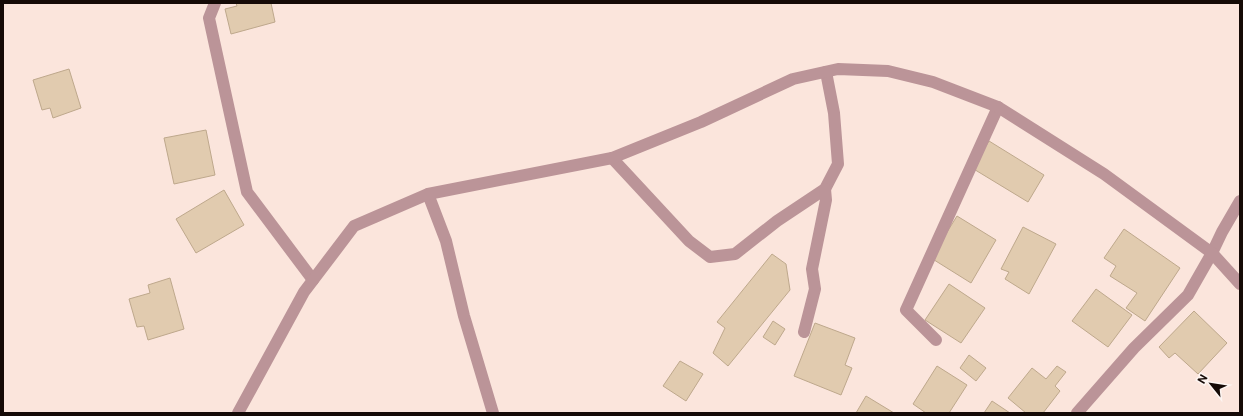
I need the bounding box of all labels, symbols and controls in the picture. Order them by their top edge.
north arrow [1191,364,1231,404]
text: N [1195,372,1210,386]

